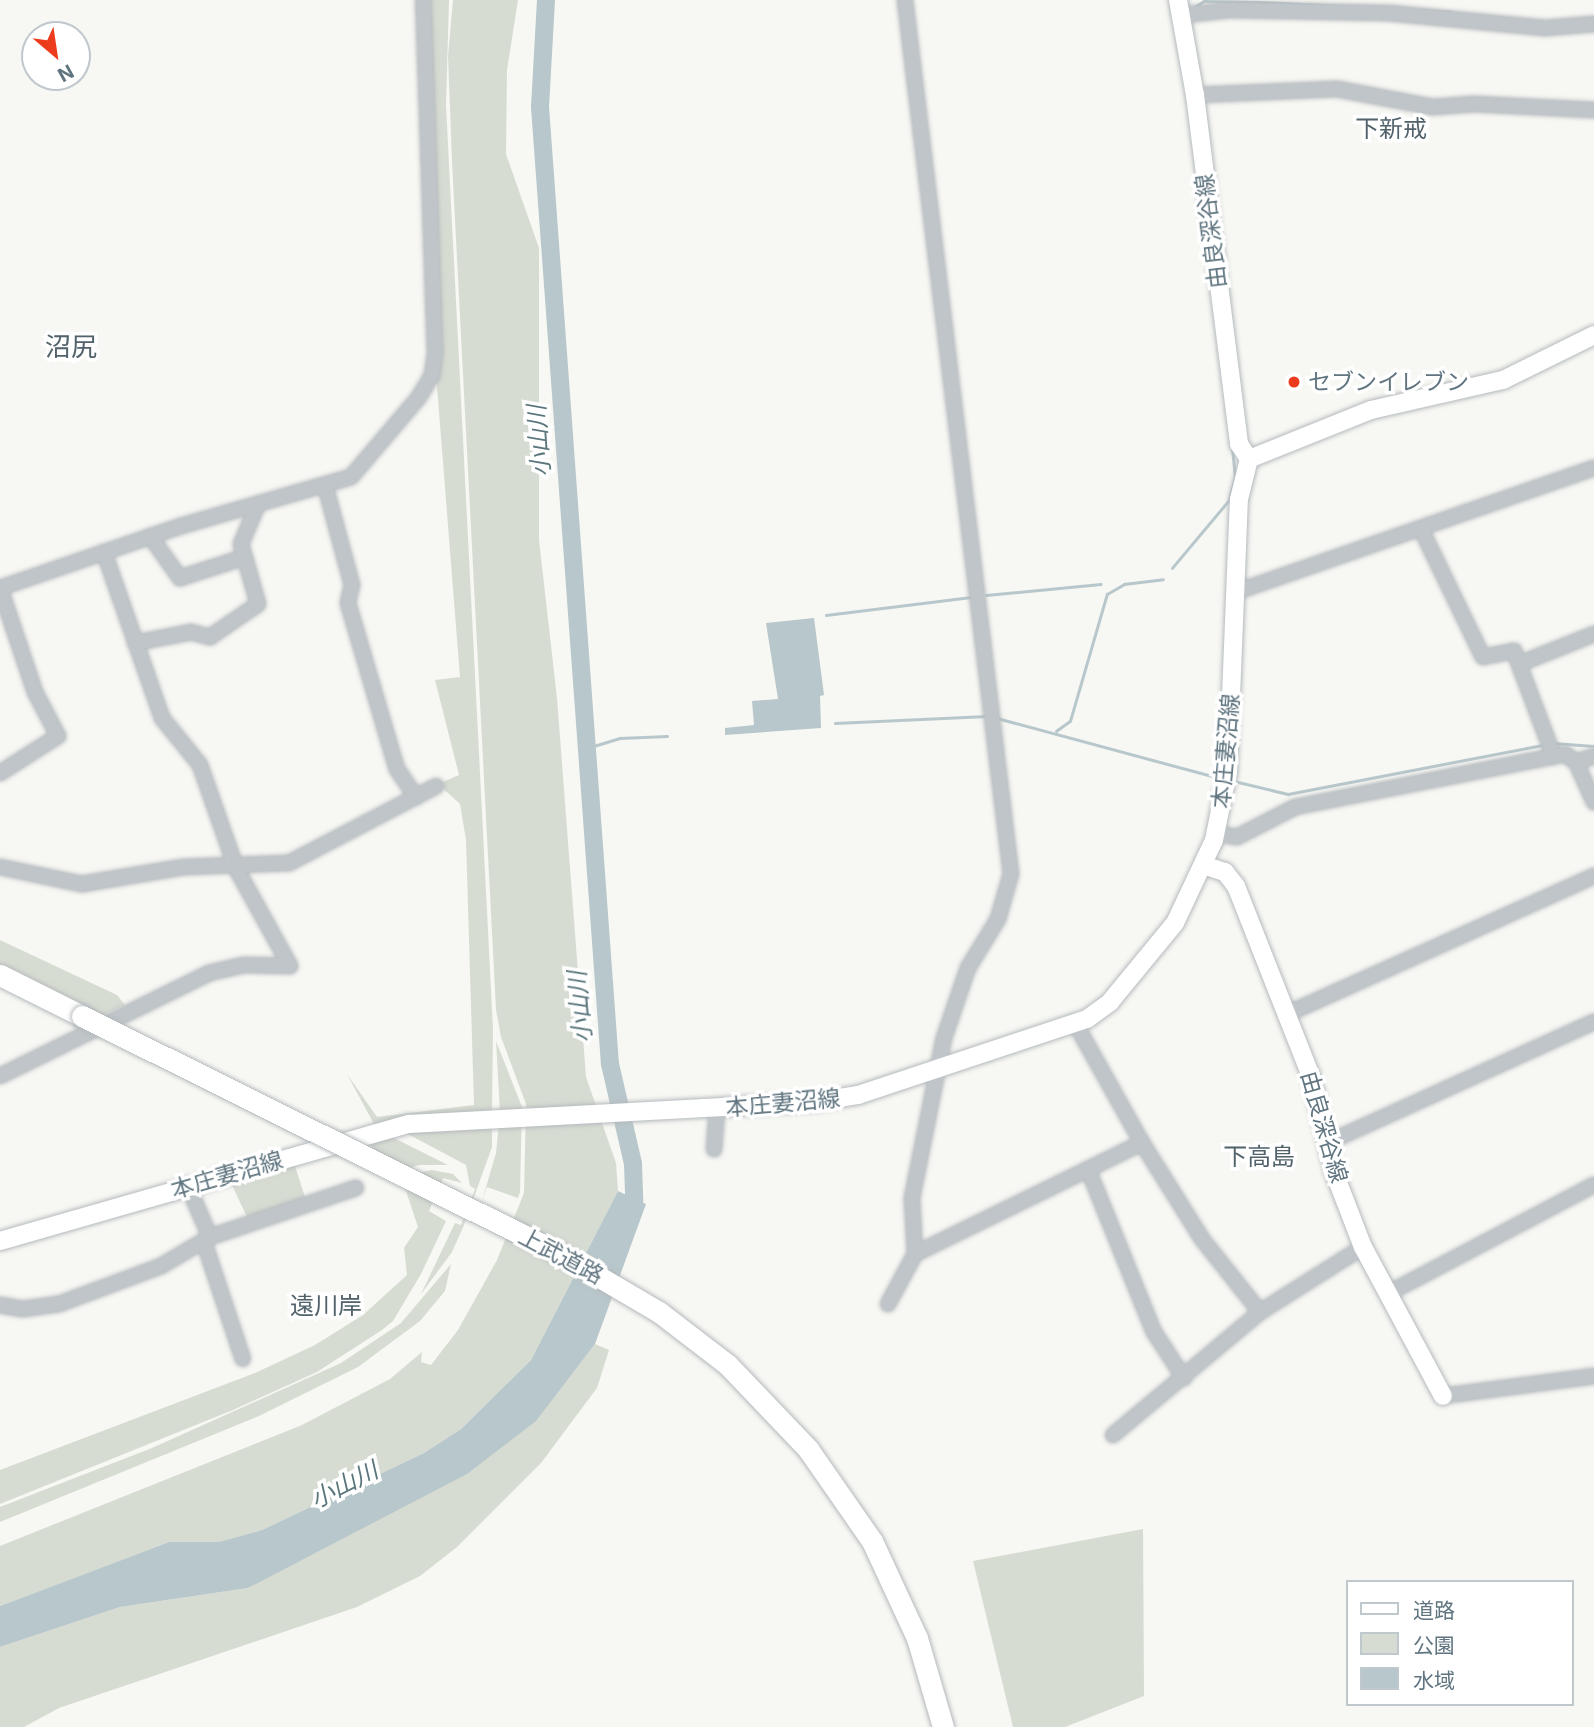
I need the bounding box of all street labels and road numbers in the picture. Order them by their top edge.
street label: 由良深谷線 [1190,172,1232,290]
street label: 本庄妻沼線 [1207,693,1245,809]
street label: 由良深谷線 [1295,1068,1353,1186]
street label: 本庄妻沼線 [725,1084,841,1122]
street label: 本庄妻沼線 [168,1146,286,1204]
street label: 上武道路 [514,1222,608,1290]

